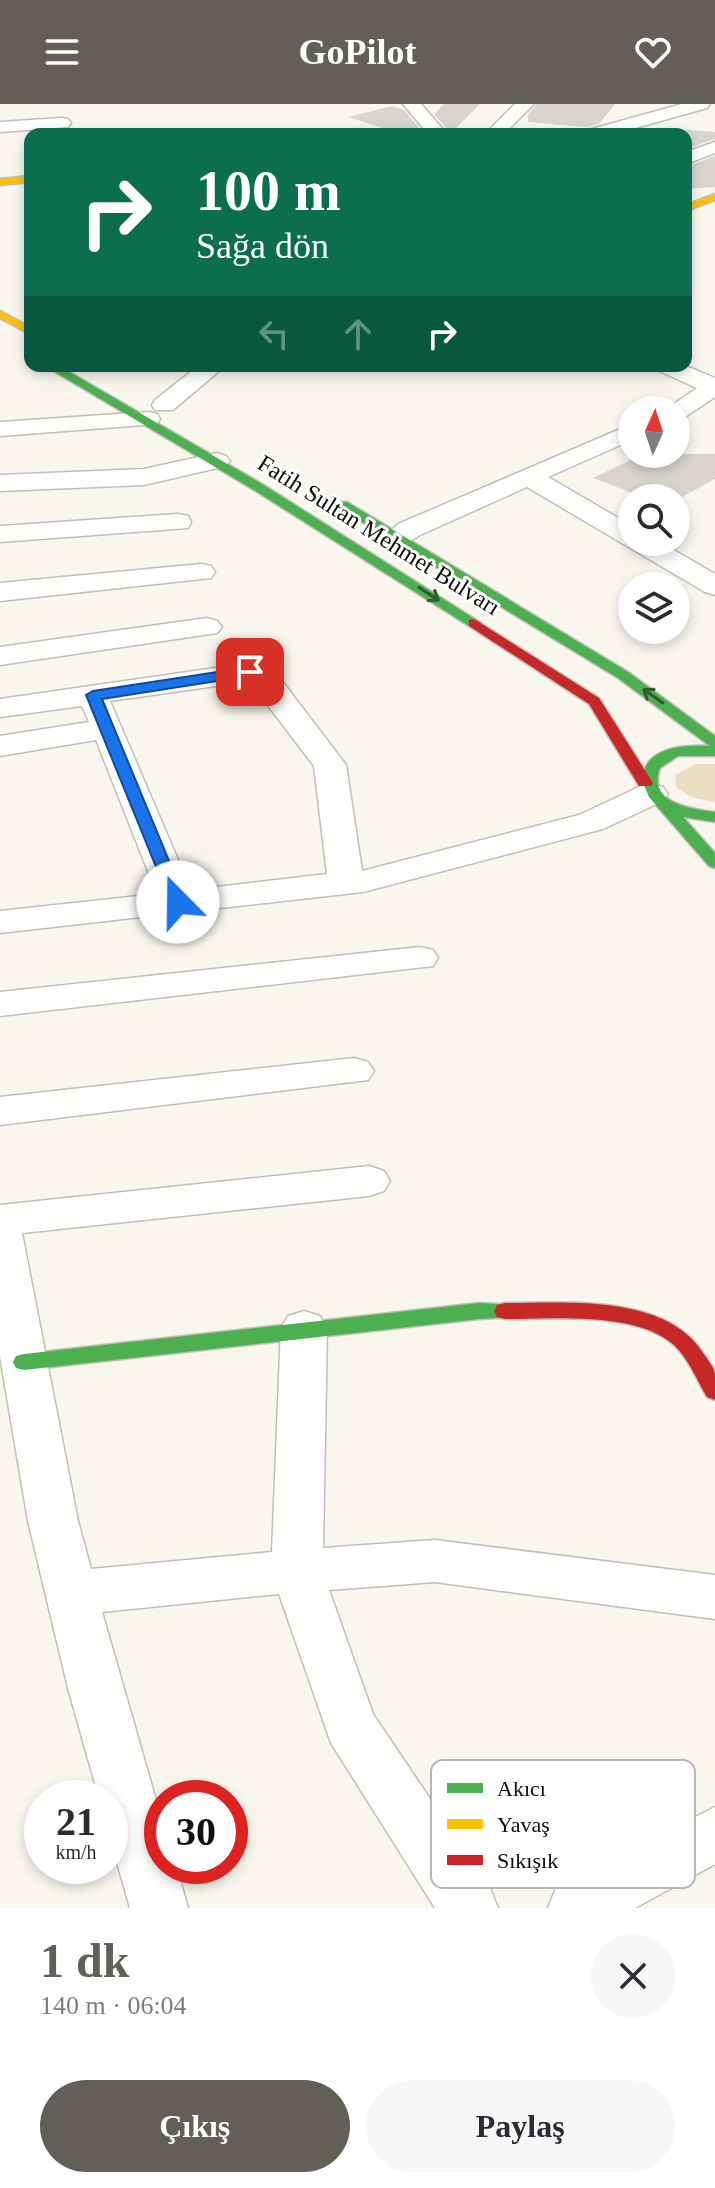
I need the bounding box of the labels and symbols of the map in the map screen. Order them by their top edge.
north arrow [618,396,690,468]
street label: Fatih Sultan Mehmet Bulvarı [253,450,505,621]
one-way arrow [417,586,440,602]
pin [216,638,284,706]
one-way arrow [642,688,664,704]
position arrow [136,860,220,944]
legend [431,1760,695,1888]
text: Akıcı [497,1776,546,1801]
speed limit sign: 30 [144,1780,248,1884]
text: Yavaş [497,1812,550,1837]
text: Sıkışık [497,1848,558,1873]

